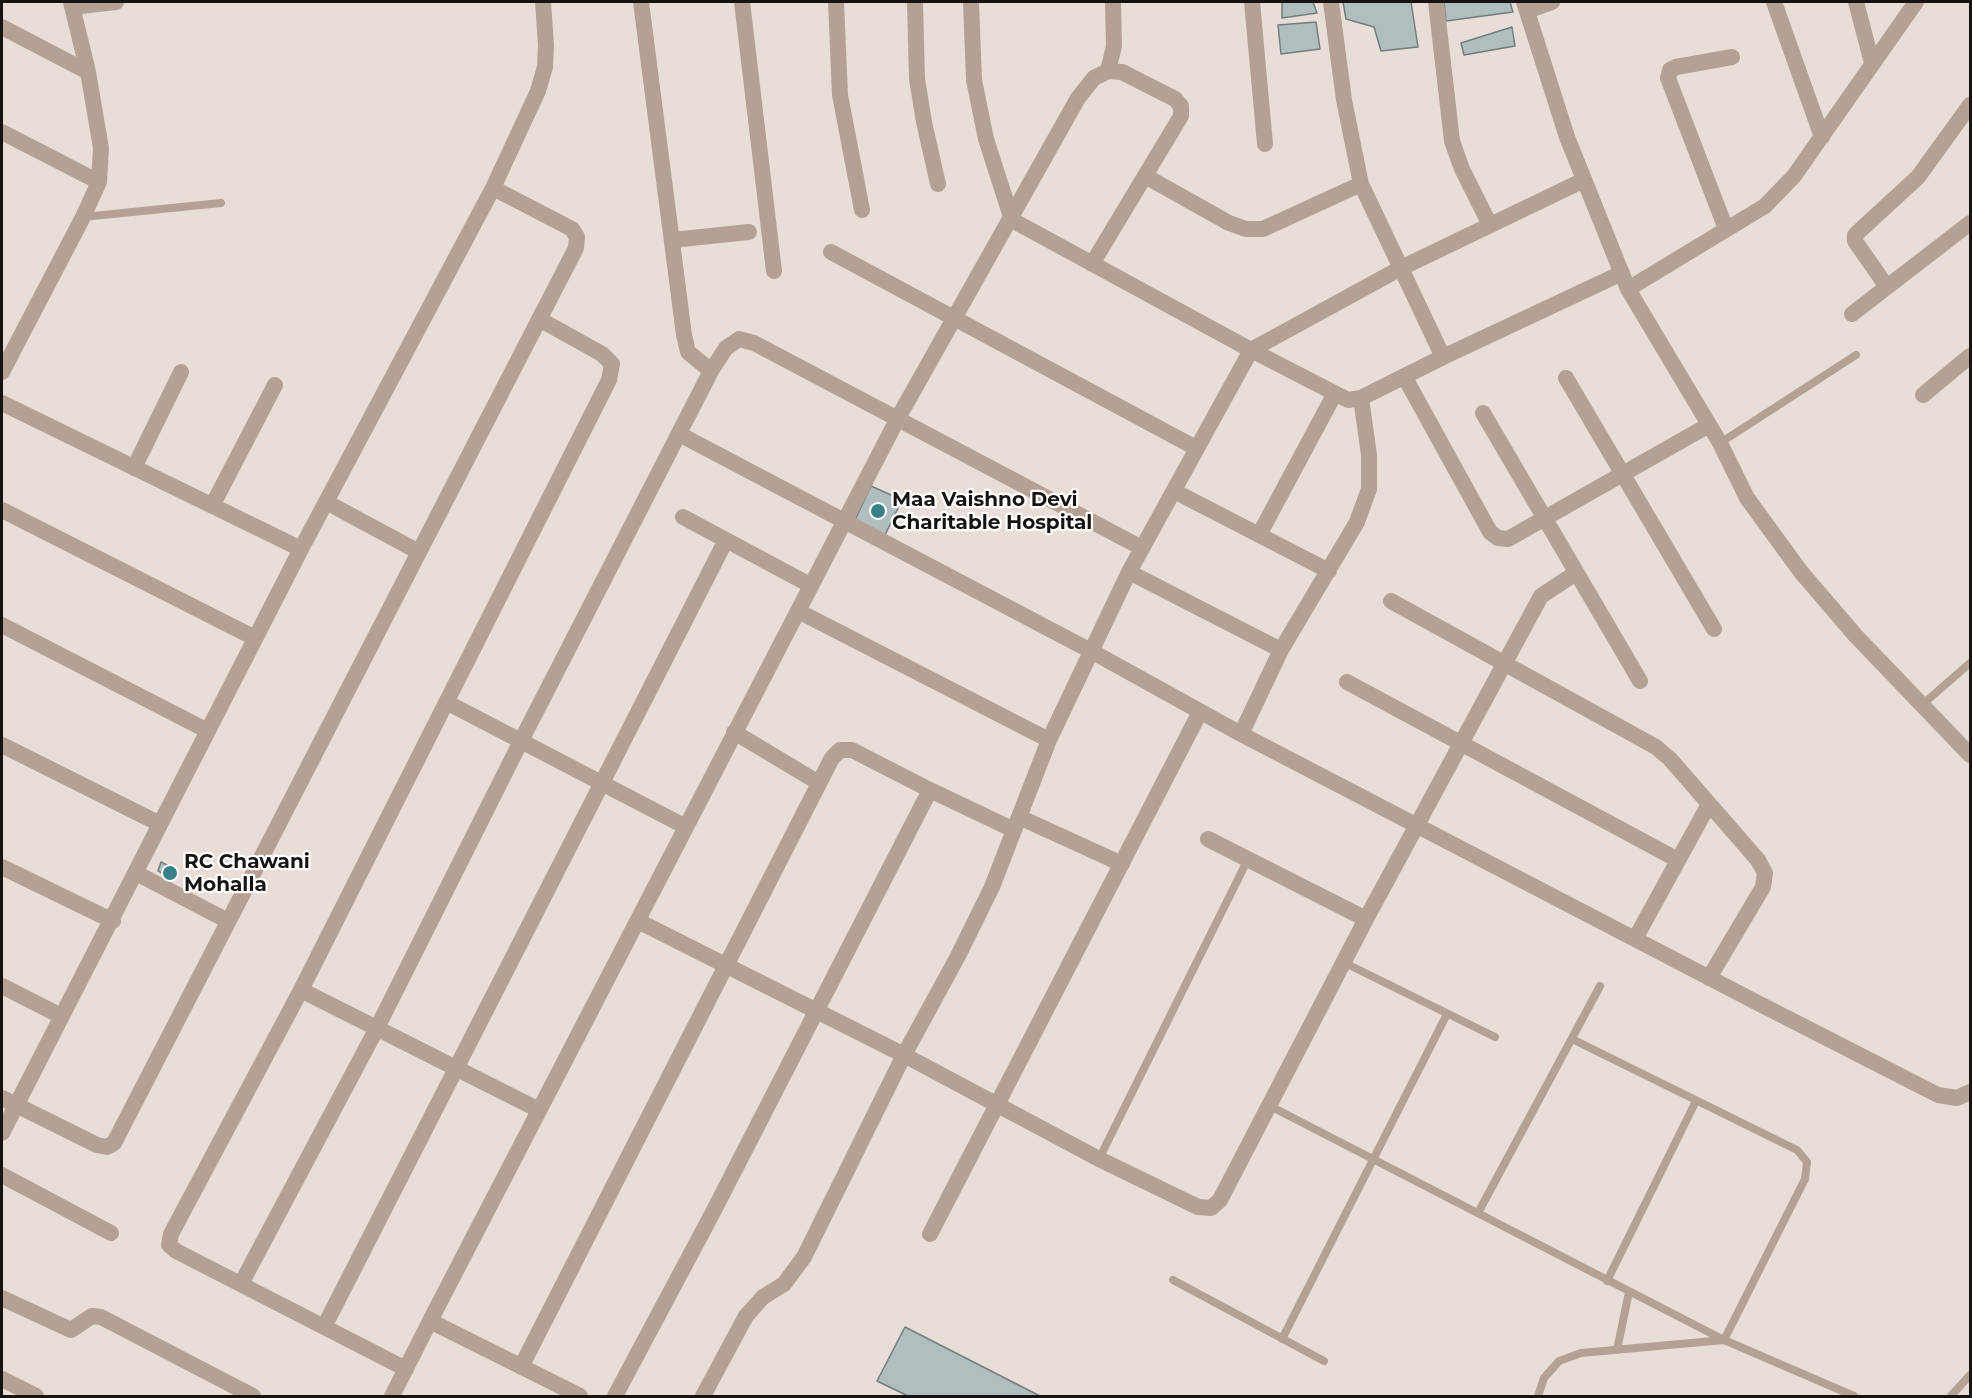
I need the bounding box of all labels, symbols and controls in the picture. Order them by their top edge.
place label: Maa Vaishno Devi Charitable Hospital [892,488,1092,535]
marker: Maa Vaishno Devi Charitable Hospital [869,502,887,520]
place label: RC Chawani Mohalla [184,850,310,897]
marker: RC Chawani Mohalla [161,864,179,882]

